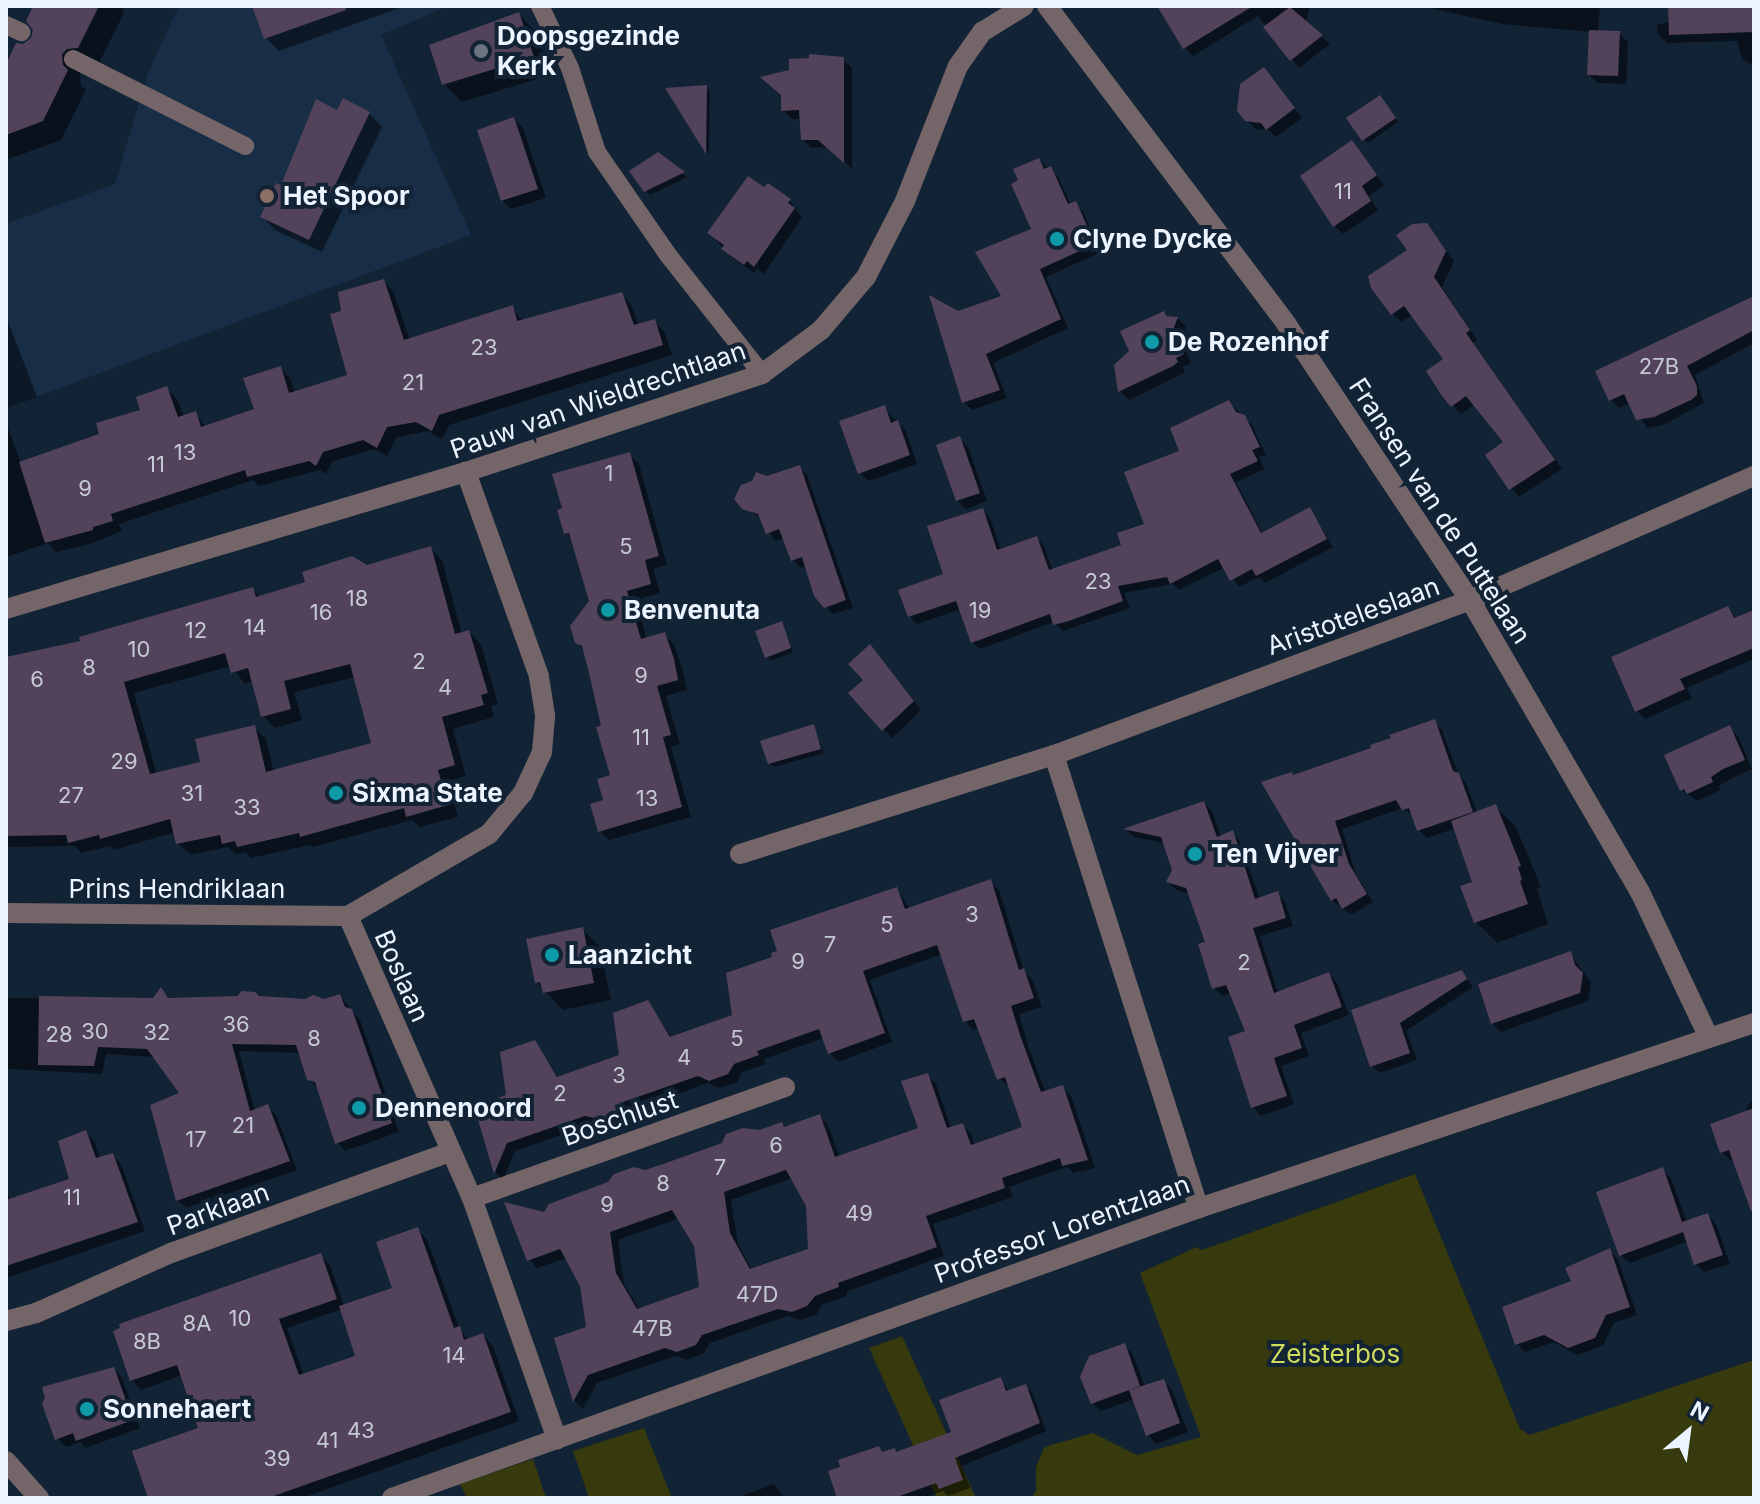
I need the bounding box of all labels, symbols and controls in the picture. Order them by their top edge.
place label: Doopsgezinde Kerk [497,20,680,82]
marker: Doopsgezinde Kerk [472,42,490,60]
house number: 11 [1334,179,1352,205]
place label: Het Spoor [283,180,409,212]
marker: Het Spoor [258,187,276,205]
place label: Clyne Dycke [1073,223,1232,255]
marker: Clyne Dycke [1048,230,1066,248]
place label: De Rozenhof [1168,326,1329,358]
marker: De Rozenhof [1143,333,1161,351]
street label: Pauw van Wieldrechtlaan [446,335,750,465]
house number: 23 [470,335,498,361]
house number: 27B [1639,354,1679,380]
house number: 21 [402,370,424,396]
street label: Fransen van de Puttelaan [1342,372,1538,650]
house number: 13 [174,440,196,466]
house number: 11 [147,452,165,478]
house number: 1 [605,461,613,487]
house number: 9 [78,476,92,502]
house number: 5 [619,534,633,560]
house number: 23 [1084,569,1112,595]
street label: Aristoteleslaan [1262,570,1444,662]
house number: 18 [346,586,368,612]
place label: Benvenuta [624,594,760,626]
house number: 19 [969,598,991,624]
house number: 16 [310,600,332,626]
marker: Benvenuta [599,601,617,619]
house number: 14 [243,615,267,641]
house number: 12 [185,618,207,644]
house number: 10 [128,637,150,663]
house number: 2 [412,649,426,675]
house number: 8 [82,655,96,681]
house number: 9 [634,663,648,689]
house number: 6 [30,667,44,693]
house number: 4 [438,675,452,701]
house number: 11 [632,725,650,751]
house number: 29 [110,749,138,775]
place label: Sixma State [352,777,503,809]
house number: 31 [181,781,203,807]
house number: 27 [58,783,84,809]
marker: Sixma State [327,784,345,802]
house number: 13 [636,786,658,812]
house number: 33 [233,795,261,821]
place label: Ten Vijver [1211,838,1339,870]
marker: Ten Vijver [1186,845,1204,863]
street label: Prins Hendriklaan [69,873,285,905]
house number: 3 [965,902,979,928]
house number: 5 [880,912,894,938]
street label: Boslaan [368,925,436,1027]
house number: 7 [824,932,836,958]
place label: Laanzicht [568,939,692,971]
marker: Laanzicht [543,946,561,964]
house number: 9 [791,949,805,975]
house number: 2 [1237,950,1251,976]
house number: 36 [222,1012,250,1038]
house number: 30 [81,1019,109,1045]
house number: 32 [143,1020,171,1046]
house number: 28 [45,1022,73,1048]
house number: 8 [307,1026,321,1052]
house number: 5 [730,1026,744,1052]
house number: 4 [677,1045,691,1071]
house number: 3 [612,1063,626,1089]
house number: 2 [553,1081,567,1107]
street label: Boschlust [558,1084,682,1152]
place label: Dennenoord [375,1092,532,1124]
marker: Dennenoord [350,1099,368,1117]
house number: 21 [232,1113,254,1139]
house number: 17 [185,1127,207,1153]
house number: 6 [769,1133,783,1159]
house number: 7 [714,1155,726,1181]
street label: Professor Lorentzlaan [930,1168,1194,1290]
house number: 8 [656,1171,670,1197]
street label: Parklaan [163,1176,273,1242]
house number: 11 [63,1185,81,1211]
house number: 9 [600,1192,614,1218]
house number: 49 [845,1201,873,1227]
house number: 47D [736,1282,778,1308]
house number: 10 [229,1306,251,1332]
house number: 8A [183,1311,211,1337]
house number: 47B [631,1316,673,1342]
house number: 8B [133,1329,161,1355]
park label: Zeisterbos [1270,1338,1400,1370]
house number: 14 [442,1343,466,1369]
north arrow [1648,1392,1728,1472]
place label: Sonnehaert [103,1393,251,1425]
text: N [1686,1396,1713,1426]
marker: Sonnehaert [78,1400,96,1418]
house number: 43 [347,1418,375,1444]
house number: 41 [316,1428,338,1454]
house number: 39 [263,1446,291,1472]

